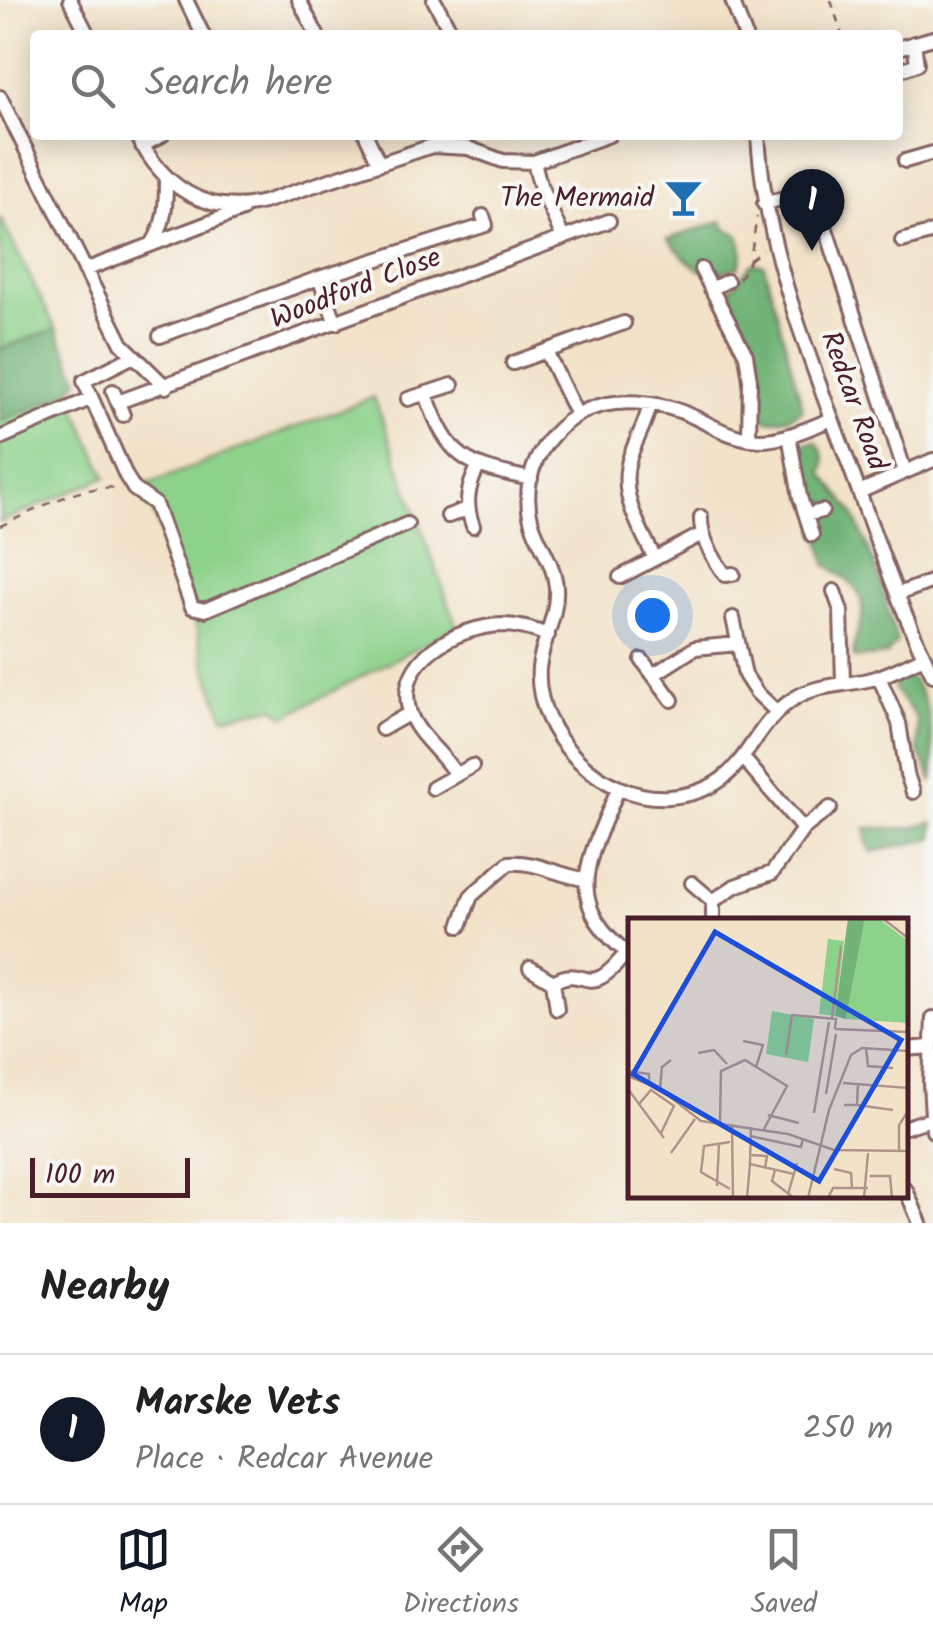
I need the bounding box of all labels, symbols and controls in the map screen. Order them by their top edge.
search box [30,30,903,140]
text: Search here [145,55,332,115]
icon: search [65,58,120,113]
pin: 1 [780,168,844,251]
place label: The Mermaid [500,176,655,221]
bar icon: The Mermaid [663,177,705,219]
street label: Woodford Close [264,236,448,342]
street label: Redcar Road [807,325,899,478]
your location [627,590,678,641]
inset map [628,918,908,1198]
scale bar [30,1153,190,1198]
text: 100 m [45,1153,115,1198]
text: Nearby [40,1255,169,1322]
text: Marske Vets [135,1374,340,1434]
text: 1 [68,1404,77,1455]
text: 250 m [803,1404,893,1455]
text: Place · Redcar Avenue [135,1434,433,1485]
tab: Map [116,1522,171,1627]
tab: Directions [403,1522,519,1627]
tab: Saved [751,1522,817,1627]

